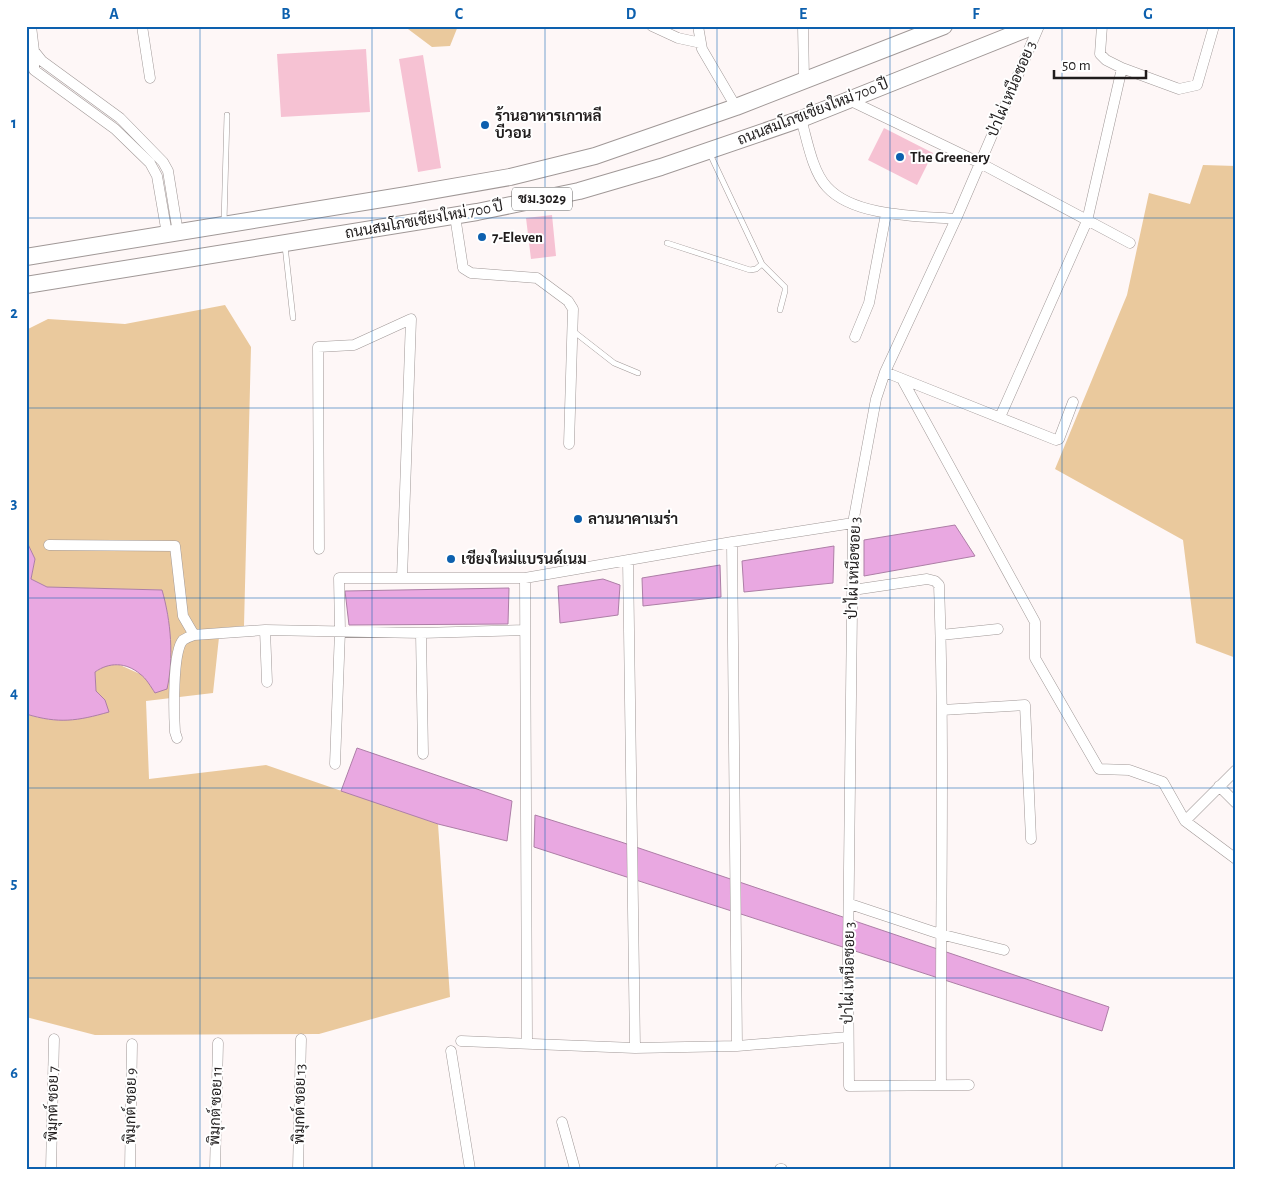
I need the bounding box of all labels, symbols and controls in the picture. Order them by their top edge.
text: A [109,6,119,22]
text: B [281,6,291,22]
text: C [455,6,464,22]
text: D [626,6,637,22]
text: E [799,6,807,22]
text: F [972,6,980,22]
text: G [1143,6,1153,22]
street label: ป่าไผ่ เหนือซอย 3 [982,38,1039,139]
scale bar [1054,48,1147,80]
text: 50 m [1062,58,1091,73]
street label: ถนนสมโภชเชียงใหม่ 700 ปี [734,73,890,148]
place label: ร้านอาหารเกาหลี บีวอน [495,106,602,141]
text: 1 [11,115,17,131]
marker: ร้านอาหารเกาหลี บีวอน [479,119,491,131]
place label: The Greenery [910,150,990,165]
marker: The Greenery [894,151,906,163]
road number: ชม.3029 [512,188,572,210]
street label: ถนนสมโภชเชียงใหม่ 700 ปี [343,196,504,241]
place label: 7-Eleven [492,230,543,245]
marker: 7-Eleven [476,231,488,243]
text: 2 [10,305,18,321]
text: 3 [11,495,18,511]
place label: ลานนาคาเมร่า [588,509,678,527]
marker: ลานนาคาเมร่า [572,513,584,525]
street label: ป่าไผ่ เหนือซอย 3 [842,516,863,620]
place label: เชียงใหม่แบรนด์เนม [461,549,587,567]
marker: เชียงใหม่แบรนด์เนม [445,553,457,565]
text: 4 [10,685,18,701]
text: 5 [11,875,18,891]
street label: ป่าไผ่ เหนือซอย 3 [838,922,857,1024]
street label: พิมุกต์ ซอย 13 [289,1063,311,1145]
text: 6 [10,1065,18,1081]
street label: พิมุกต์ ซอย 7 [42,1066,64,1142]
street label: พิมุกต์ ซอย 11 [204,1066,228,1146]
street label: พิมุกต์ ซอย 9 [120,1068,142,1144]

